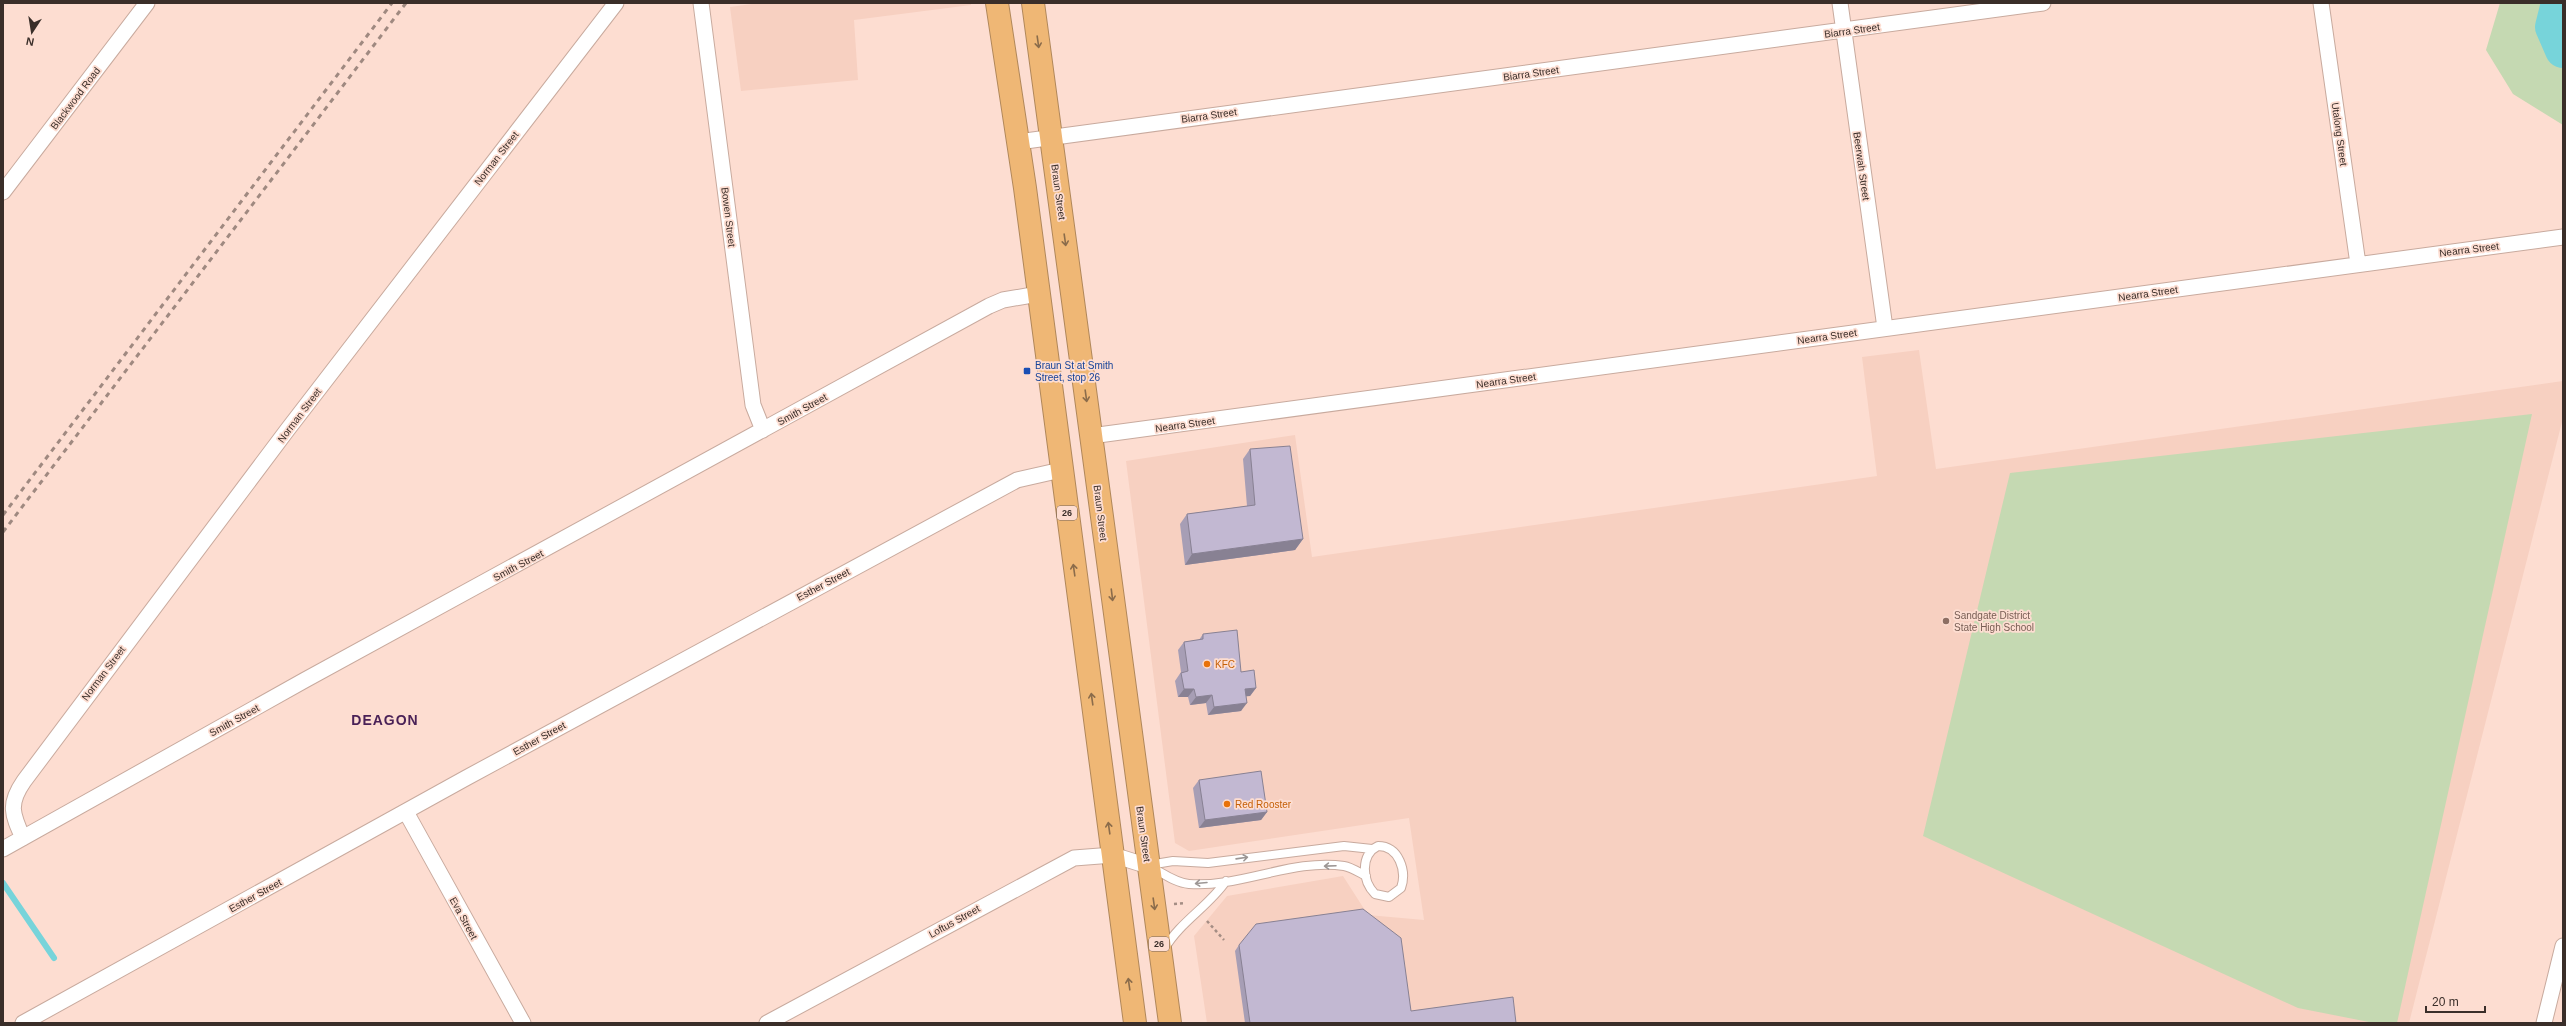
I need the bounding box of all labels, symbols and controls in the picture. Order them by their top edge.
north arrow [12,12,52,52]
street label: Biarra Street [1824,21,1881,40]
text: N [25,35,35,48]
one-way arrow [1034,35,1042,48]
street label: Biarra Street [1503,64,1560,83]
street label: Blackwood Road [48,65,102,132]
street label: Utalong Street [2330,102,2349,167]
street label: Biarra Street [1181,106,1238,125]
street label: Norman Street [472,129,521,187]
street label: Beerwah Street [1851,131,1872,201]
street label: Braun Street [1049,163,1068,221]
street label: Bowen Street [719,187,738,248]
one-way arrow [1061,233,1069,246]
street label: Nearra Street [2439,240,2500,259]
street label: Nearra Street [2118,284,2179,303]
street label: Nearra Street [1797,327,1858,346]
place label: Braun St at Smith Street, stop 26 [1035,360,1113,383]
marker: Braun St at Smith Street, stop 26 [1022,366,1032,376]
street label: Nearra Street [1476,371,1537,390]
street label: Norman Street [275,386,323,445]
one-way arrow [1082,389,1090,402]
street label: Smith Street [776,391,829,428]
street label: Nearra Street [1155,415,1216,434]
street label: Braun Street [1092,485,1109,542]
road number: 26 [1057,506,1077,520]
street label: Smith Street [491,548,545,583]
one-way arrow [1070,564,1078,577]
street label: Esther Street [795,566,852,603]
one-way arrow [1108,588,1116,601]
place label: Sandgate District State High School [1954,610,2034,633]
marker: Sandgate District State High School [1941,616,1951,626]
street label: Norman Street [79,644,127,703]
marker: KFC [1202,659,1212,669]
place label: KFC [1215,659,1235,670]
one-way arrow [1088,693,1096,706]
street label: Smith Street [208,702,261,739]
district label: DEAGON [351,712,419,728]
street label: Esther Street [511,719,568,757]
marker: Red Rooster [1222,799,1232,809]
place label: Red Rooster [1235,799,1292,810]
street label: Braun Street [1134,805,1153,863]
one-way arrow [1105,822,1113,835]
one-way arrow [1236,854,1249,862]
one-way arrow [1324,862,1337,870]
street label: Esther Street [227,876,284,914]
one-way arrow [1195,880,1208,887]
street label: Eva Street [447,895,480,942]
one-way arrow [1150,897,1158,910]
street label: Loftus Street [927,903,982,940]
road number: 26 [1149,937,1169,951]
one-way arrow [1125,978,1133,991]
scale bar [2426,988,2485,1014]
text: 20 m [2432,995,2459,1009]

